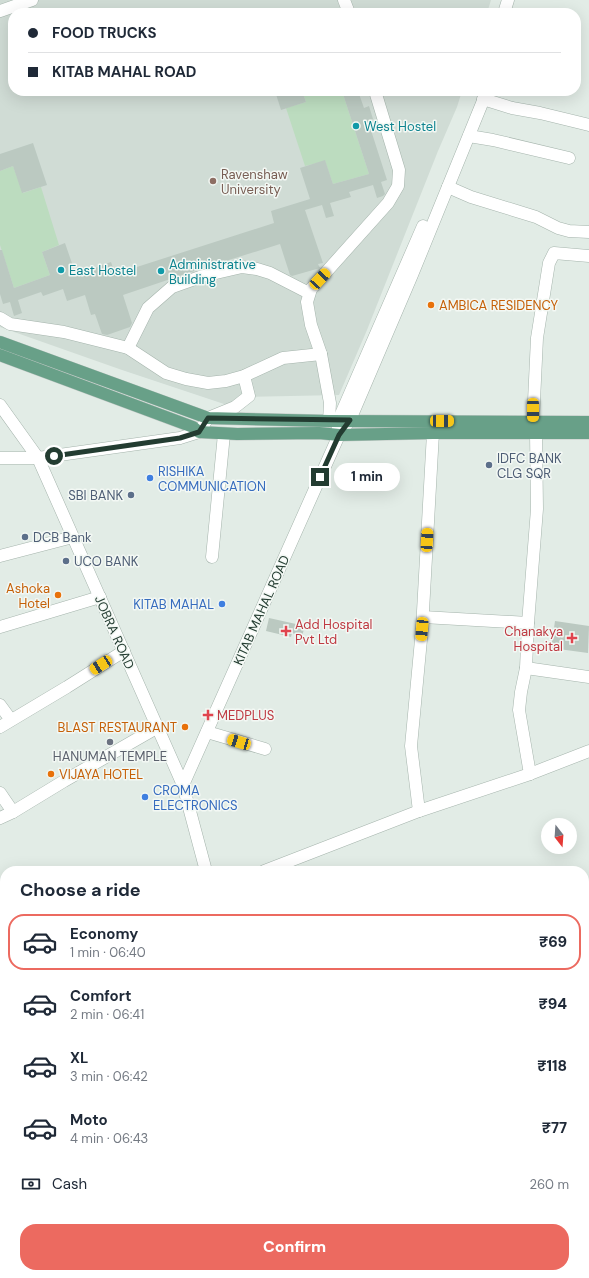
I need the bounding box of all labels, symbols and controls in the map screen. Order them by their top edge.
text: FOOD TRUCKS [52,23,157,43]
text: KITAB MAHAL ROAD [52,62,196,82]
place label: West Hostel [364,118,436,135]
marker: West Hostel [351,121,361,131]
place label: Ravenshaw University [221,166,288,198]
marker: Ravenshaw University [208,176,218,186]
place label: Administrative Building [169,256,256,288]
place label: East Hostel [69,262,136,279]
marker: East Hostel [56,265,66,275]
marker: Administrative Building [156,266,166,276]
car [307,266,333,292]
place label: AMBICA RESIDENCY [439,297,558,314]
marker: AMBICA RESIDENCY [426,300,436,310]
car [527,398,539,422]
car [430,415,454,427]
route start [45,447,63,465]
place label: IDFC BANK CLG SQR [497,450,562,482]
marker: IDFC BANK CLG SQR [484,460,494,470]
place label: RISHIKA COMMUNICATION [158,463,266,495]
callout: 1 min [334,463,400,491]
route end [311,468,329,486]
text: 1 min [351,468,383,485]
marker: RISHIKA COMMUNICATION [145,473,155,483]
place label: SBI BANK [68,487,123,504]
marker: SBI BANK [126,490,136,500]
car [420,528,434,552]
place label: DCB Bank [33,529,92,546]
marker: DCB Bank [20,532,30,542]
street label: KITAB MAHAL ROAD [230,552,293,668]
place label: UCO BANK [74,553,139,570]
marker: UCO BANK [61,556,71,566]
place label: Ashoka Hotel [6,580,50,612]
marker: Ashoka Hotel [53,590,63,600]
street label: JOBRA ROAD [91,593,138,672]
place label: KITAB MAHAL [133,596,214,613]
marker: KITAB MAHAL [217,599,227,609]
place label: Add Hospital Pvt Ltd [295,616,372,648]
car [415,617,429,641]
place label: Chanakya Hospital [504,623,563,655]
marker: Add Hospital Pvt Ltd [280,625,292,637]
marker: Chanakya Hospital [566,632,578,644]
car [88,653,114,677]
place label: MEDPLUS [217,707,274,724]
marker: MEDPLUS [202,709,214,721]
place label: BLAST RESTAURANT [58,719,177,736]
marker: BLAST RESTAURANT [180,722,190,732]
car [226,733,252,751]
marker: HANUMAN TEMPLE [105,737,115,747]
place label: HANUMAN TEMPLE [53,748,167,765]
place label: VIJAYA HOTEL [59,766,143,783]
marker: VIJAYA HOTEL [46,769,56,779]
place label: CROMA ELECTRONICS [153,782,238,814]
marker: CROMA ELECTRONICS [140,792,150,802]
north arrow [541,818,577,854]
map controls [541,818,577,854]
text: Choose a ride [20,878,141,902]
icon: car [22,924,58,960]
text: Economy [70,924,138,944]
text: ₹69 [539,932,567,952]
text: 1 min · 06:40 [70,944,146,961]
icon: car [22,986,58,1022]
text: Comfort [70,986,131,1006]
text: ₹94 [538,994,567,1014]
text: 2 min · 06:41 [70,1006,144,1023]
icon: car [22,1048,58,1084]
text: XL [70,1048,88,1068]
text: ₹118 [537,1056,567,1076]
text: 3 min · 06:42 [70,1068,148,1085]
icon: car [22,1110,58,1146]
text: Moto [70,1110,108,1130]
text: ₹77 [542,1118,567,1138]
text: 4 min · 06:43 [70,1130,148,1147]
icon: cash [20,1173,42,1195]
text: Cash [52,1174,87,1194]
text: 260 m [529,1176,569,1193]
button: Confirm [20,1224,569,1270]

